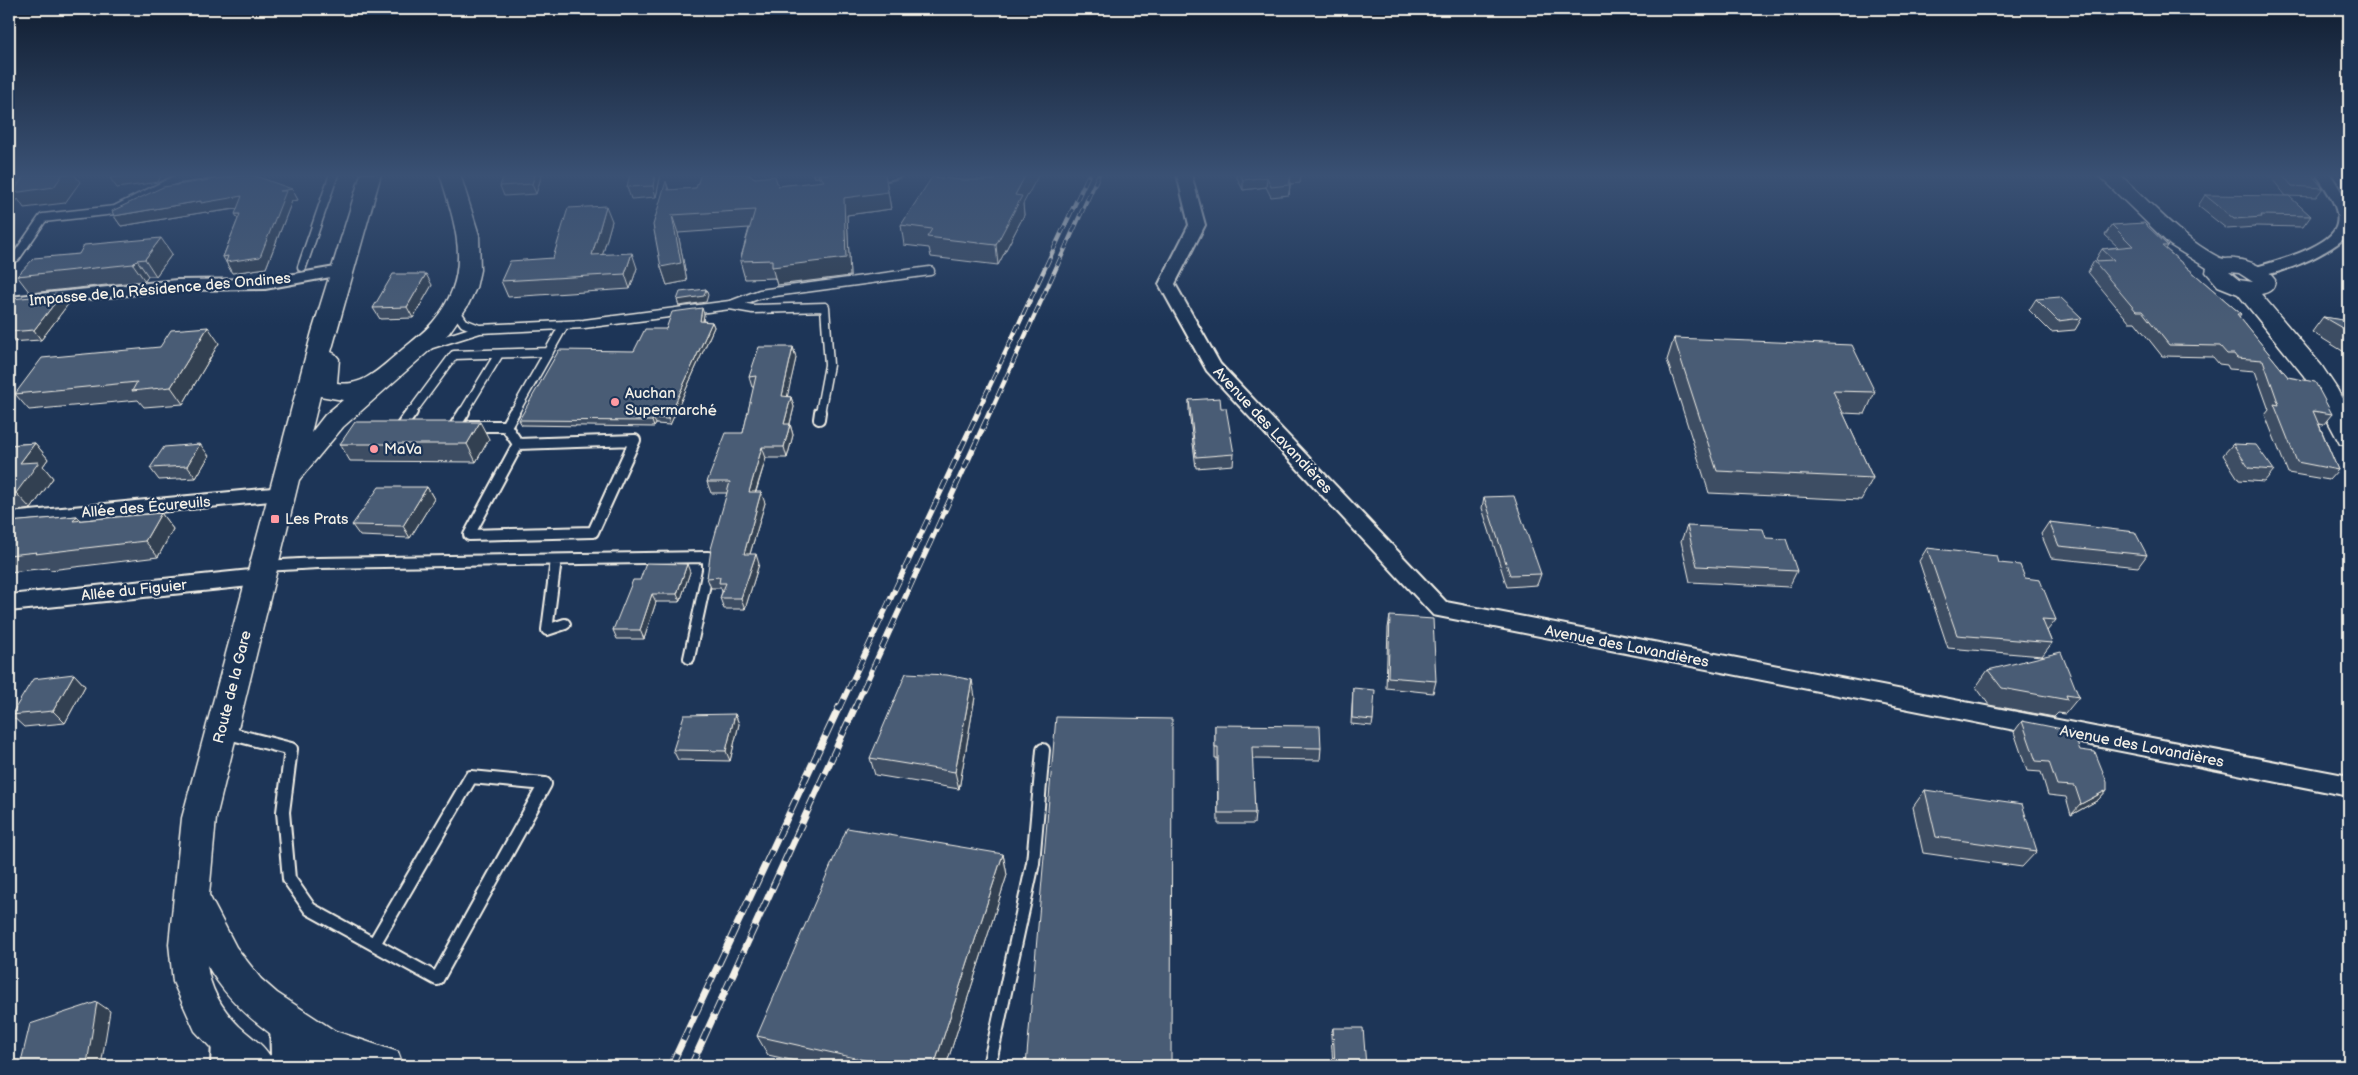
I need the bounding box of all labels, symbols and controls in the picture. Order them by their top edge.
street label: Impasse de la Résidence des Ondines [28,269,292,310]
street label: Avenue des Lavandières [1209,363,1337,498]
place label: Auchan Supermarché [625,384,717,420]
marker: Auchan Supermarché [609,396,621,408]
place label: MaVa [384,440,422,459]
marker: MaVa [368,443,380,455]
street label: Allée des Écureuils [81,492,212,523]
place label: Les Prats [285,510,349,529]
marker: Les Prats [269,513,281,525]
street label: Allée du Figuier [80,575,188,605]
street label: Avenue des Lavandières [1543,621,1711,672]
street label: Route de la Gare [209,629,256,745]
street label: Avenue des Lavandières [2058,721,2226,772]

